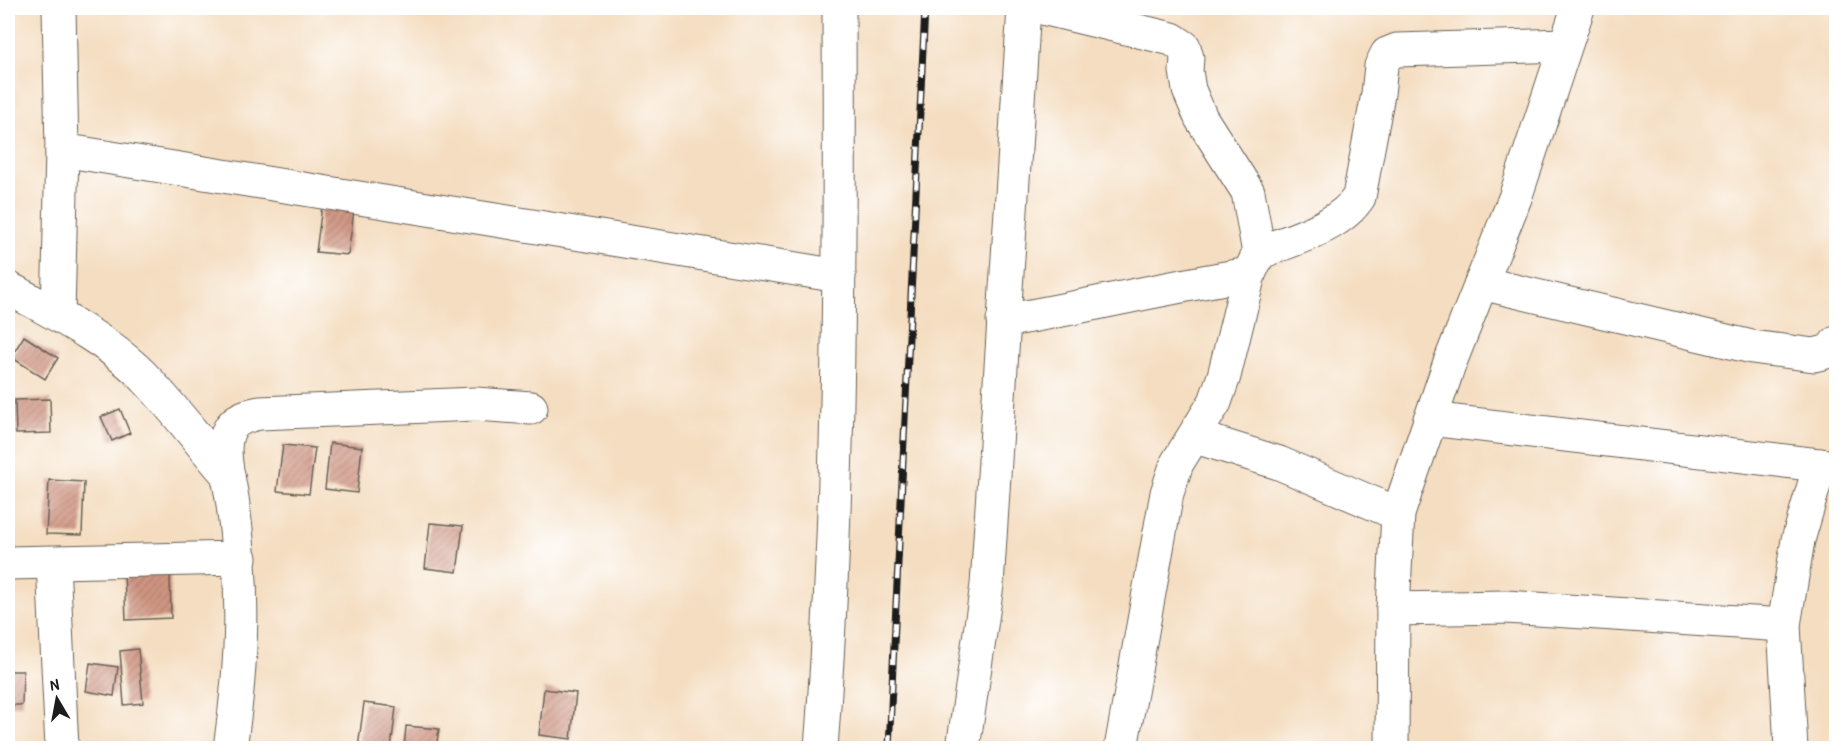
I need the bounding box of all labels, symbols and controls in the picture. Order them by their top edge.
north arrow [27,669,87,729]
text: N [48,673,61,696]

